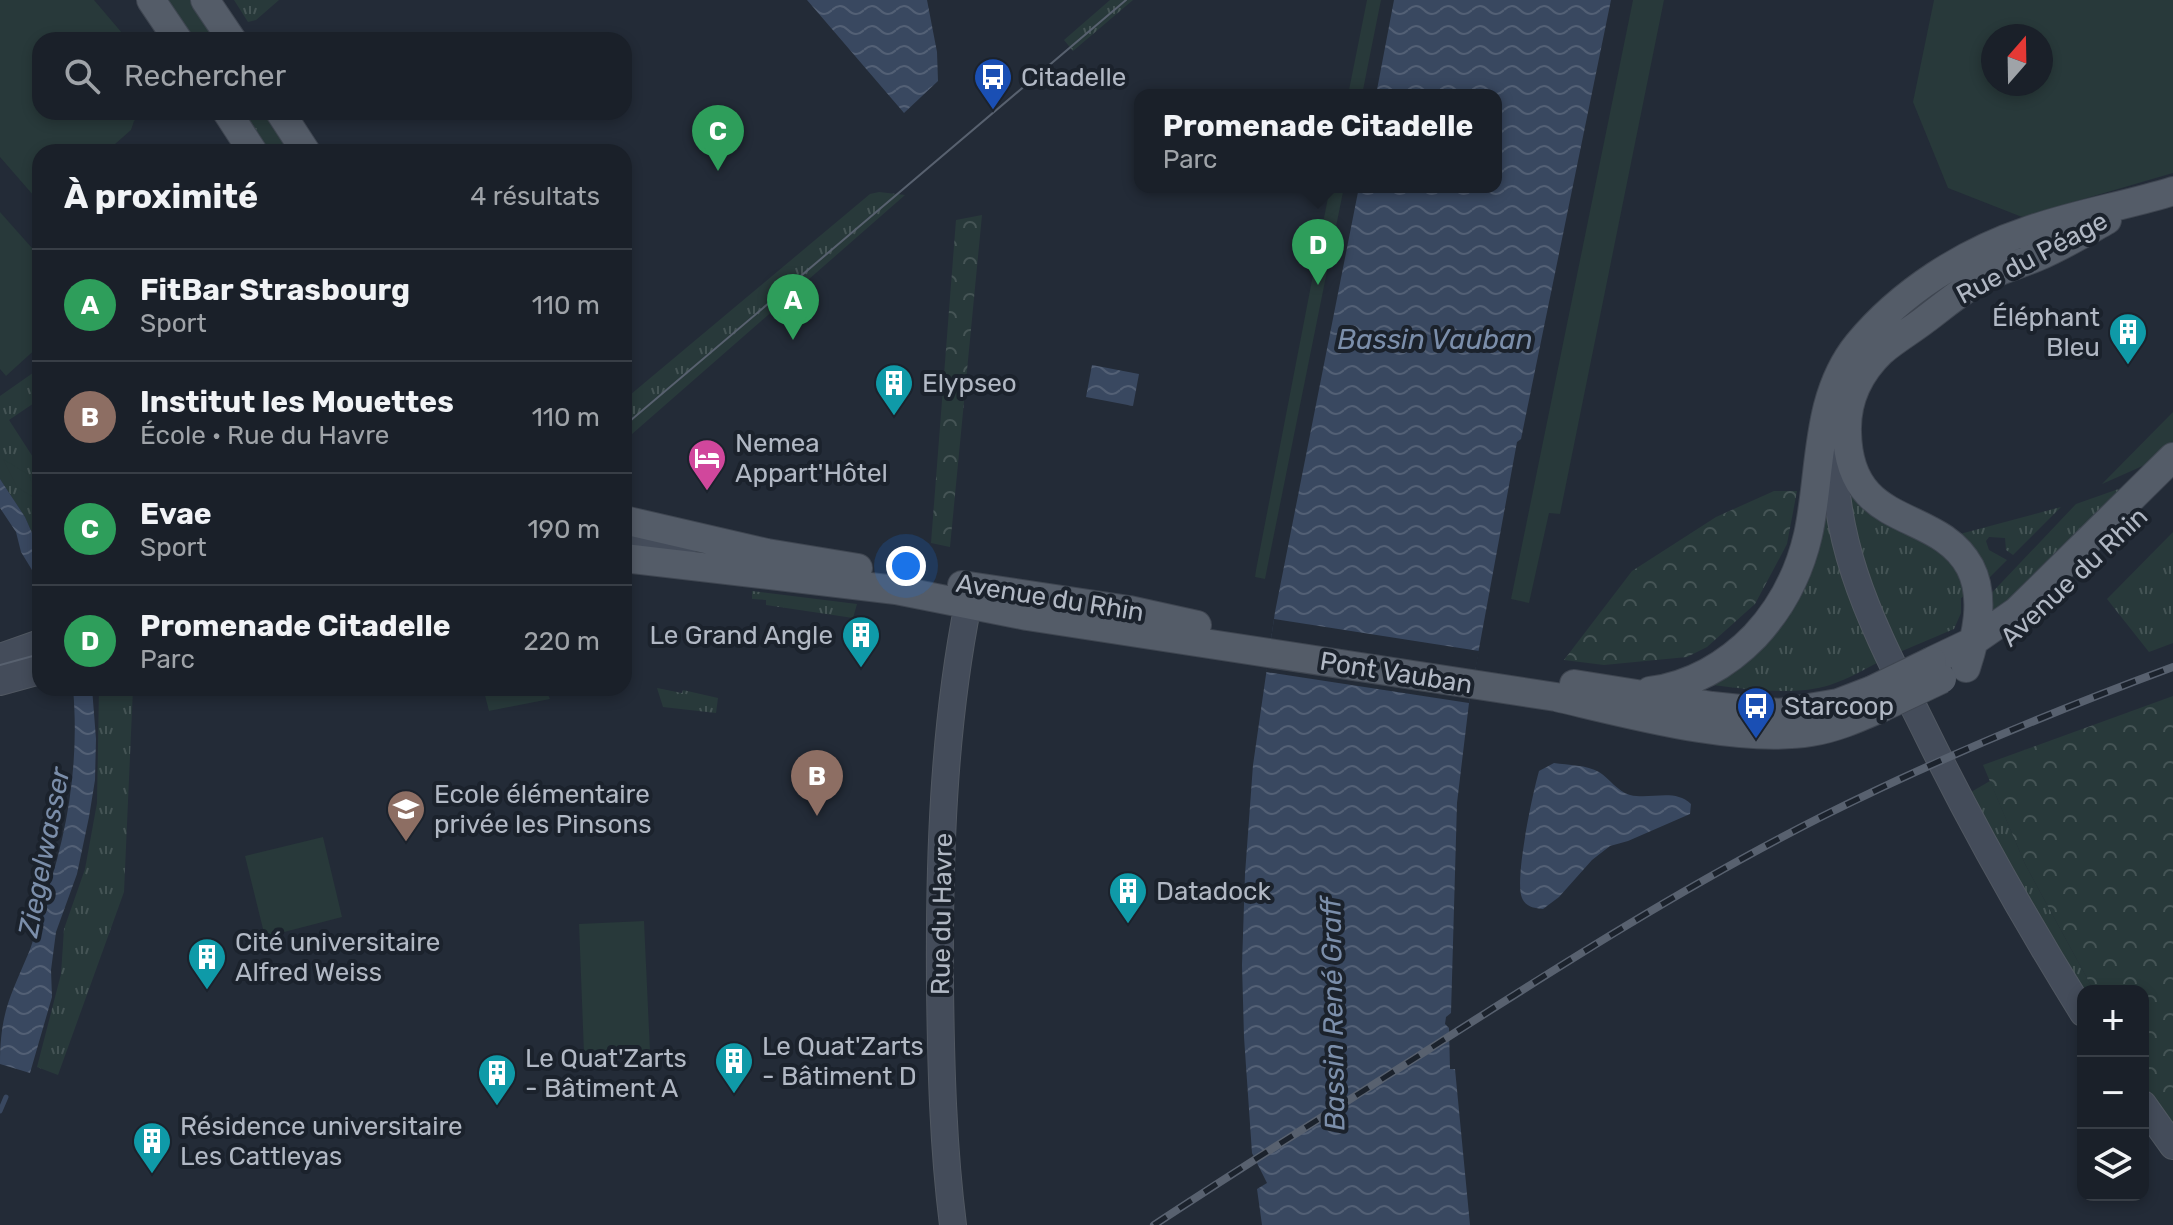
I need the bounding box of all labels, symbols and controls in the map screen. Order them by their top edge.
north arrow [1981,24,2053,96]
search box [32,32,632,120]
icon: search [60,54,104,98]
bus stop icon: Citadelle [972,56,1014,111]
text: Rechercher [124,58,286,94]
place label: Citadelle [1021,62,1126,93]
popup [1134,89,1502,193]
pin: C [692,105,744,171]
text: Promenade Citadelle [1163,108,1473,144]
text: Parc [1163,144,1217,175]
text: À proximité [64,176,258,217]
text: 4 résultats [470,181,600,212]
street label: Rue du Péage [1951,205,2113,311]
pin: D [1292,219,1344,285]
text: FitBar Strasbourg [140,272,410,308]
pin: A [767,274,819,340]
text: A [81,290,99,321]
text: 110 m [532,290,600,321]
place label: Éléphant Bleu [1992,302,2100,363]
text: Sport [140,308,207,339]
building icon: Éléphant Bleu [2107,311,2149,366]
water label: Bassin Vauban [1337,323,1533,356]
building icon: Elypseo [873,362,915,417]
place label: Elypseo [922,368,1017,399]
text: Institut les Mouettes [140,384,454,420]
text: B [81,402,99,433]
text: 110 m [532,402,600,433]
text: École · Rue du Havre [140,420,389,451]
place label: Nemea Appart'Hôtel [735,428,888,489]
hotel icon: Nemea Appart'Hôtel [686,437,728,492]
text: Evae [140,496,212,532]
street label: Avenue du Rhin [1994,501,2154,653]
text: C [81,514,99,545]
text: 190 m [527,514,600,545]
text: Sport [140,532,207,563]
your location [886,546,926,586]
street label: Avenue du Rhin [954,568,1146,628]
text: Promenade Citadelle [140,608,451,644]
building icon: Le Grand Angle [840,614,882,669]
place label: Le Grand Angle [649,620,833,651]
text: D [81,626,99,657]
text: 220 m [523,626,600,657]
text: Parc [140,644,195,675]
street label: Pont Vauban [1318,646,1474,700]
bus stop icon: Starcoop [1735,685,1777,740]
place label: Starcoop [1784,691,1894,722]
pin: B [791,750,843,816]
water label: Ziegelwasser [11,763,77,941]
place label: Ecole élémentaire privée les Pinsons [434,779,652,840]
school or university icon: Ecole élémentaire privée les Pinsons [385,788,427,843]
street label: Rue du Havre [925,833,959,995]
building icon: Datadock [1107,870,1149,925]
place label: Datadock [1156,876,1271,907]
water label: Bassin René Graff [1314,894,1352,1131]
place label: Cité universitaire Alfred Weiss [235,927,440,988]
building icon: Cité universitaire Alfred Weiss [186,936,228,991]
map controls [2077,985,2149,1201]
button: + [2077,985,2149,1057]
place label: Le Quat'Zarts - Bâtiment D [762,1031,924,1092]
building icon: Le Quat'Zarts - Bâtiment D [713,1040,755,1095]
place label: Le Quat'Zarts - Bâtiment A [525,1043,687,1104]
building icon: Le Quat'Zarts - Bâtiment A [476,1052,518,1107]
button: − [2077,1057,2149,1129]
place label: Résidence universitaire Les Cattleyas [180,1111,463,1172]
building icon: Résidence universitaire Les Cattleyas [131,1120,173,1175]
button: layers [2077,1129,2149,1201]

